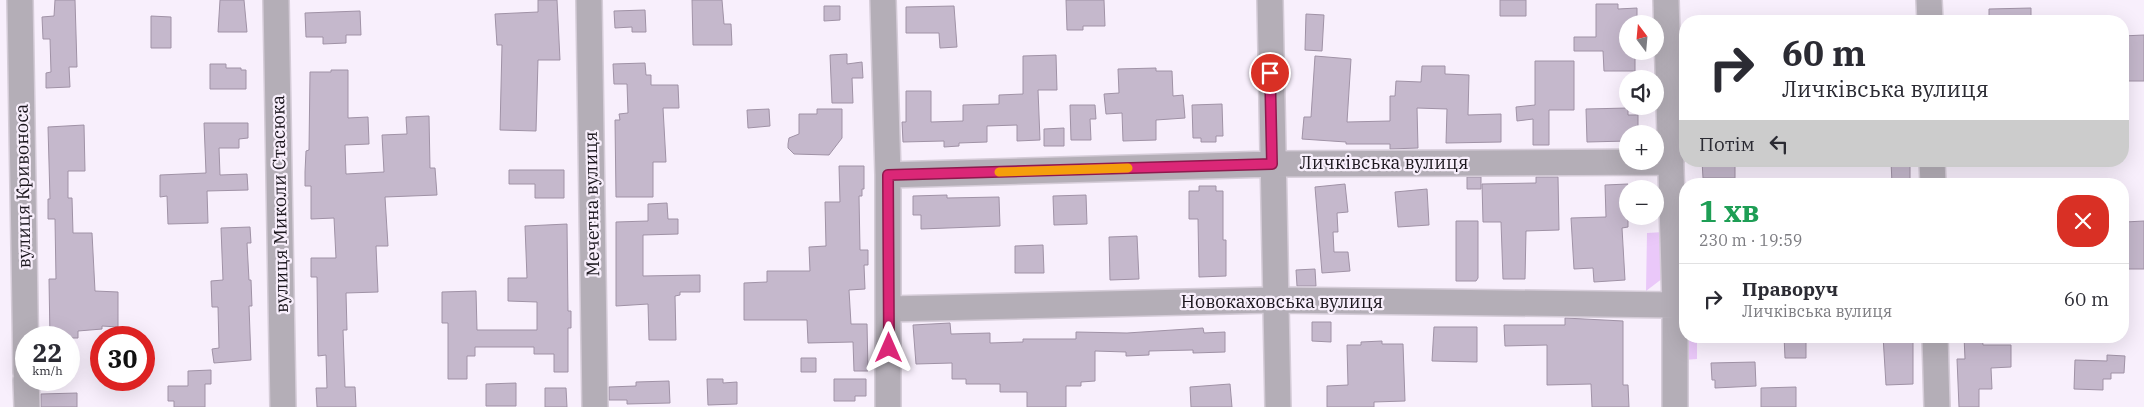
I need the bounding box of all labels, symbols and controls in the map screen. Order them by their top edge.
north arrow [1619,15,1664,60]
map controls [1619,15,1664,225]
text: 60 m [1782,30,1866,76]
icon: right [1699,35,1764,100]
pin [1249,52,1291,94]
icon: arrive [1256,59,1284,87]
button: sound [1619,70,1664,115]
text: Личківська вулиця [1782,74,1989,103]
street label: вулиця Миколи Стасюка [266,95,293,313]
street label: вулиця Кривоноса [10,103,35,269]
button: + [1619,125,1664,170]
icon: left [1765,130,1793,158]
street label: Мечетна вулиця [579,131,604,277]
text: Потім [1699,132,1755,156]
street label: Личківська вулиця [1299,151,1469,174]
button: − [1619,180,1664,225]
text: 1 хв [1699,191,1760,230]
button: close [2057,195,2109,247]
text: 230 m · 19:59 [1699,230,1802,250]
text: Праворуч [1742,277,1838,301]
icon: right [1699,285,1727,313]
text: 60 m [2064,287,2109,311]
street label: Новокаховська вулиця [1181,290,1383,313]
text: Личківська вулиця [1742,301,1892,321]
position arrow [862,321,914,373]
speed limit sign: 30 [90,326,155,391]
text: 22 [32,336,63,369]
text: km/h [32,363,63,378]

